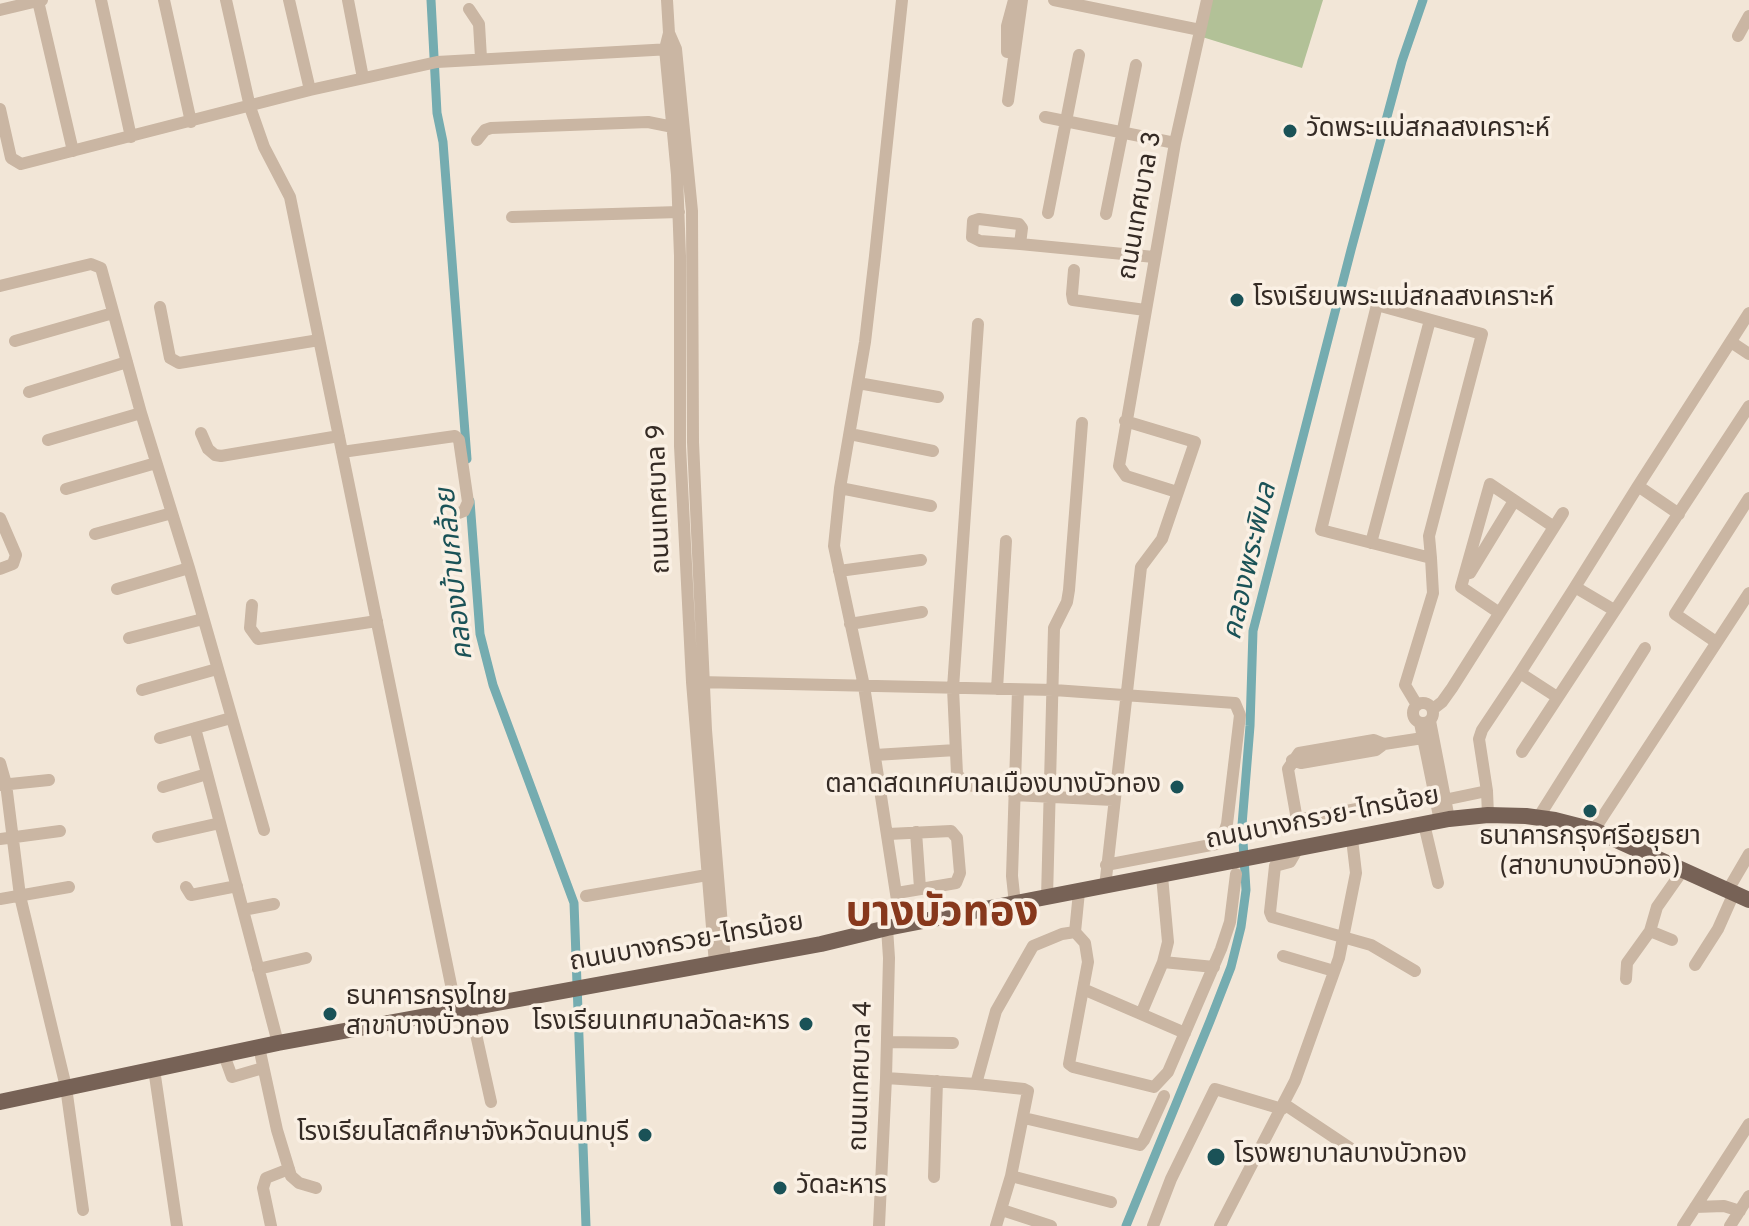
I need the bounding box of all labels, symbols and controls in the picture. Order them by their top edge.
place label: วัดพระแม่สกลสงเคราะห์ [1306,115,1550,147]
marker: วัดพระแม่สกลสงเคราะห์ [1281,122,1299,140]
street label: ถนนเทศบาล 3 [1114,129,1170,283]
place label: โรงเรียนพระแม่สกลสงเคราะห์ [1253,284,1554,316]
marker: โรงเรียนพระแม่สกลสงเคราะห์ [1228,291,1246,309]
street label: ถนนเทศบาล 9 [643,423,679,575]
water label: คลองพระพิมล [1218,481,1286,643]
water label: คลองบ้านกล้วย [431,486,483,662]
place label: ตลาดสดเทศบาลเมืองบางบัวทอง [825,771,1161,803]
marker: ตลาดสดเทศบาลเมืองบางบัวทอง [1168,778,1186,796]
street label: ถนนบางกรวย-ไทรน้อย [1204,782,1442,858]
marker: ธนาคารกรุงศรีอยุธยา (สาขาบางบัวทอง) [1581,802,1599,820]
place label: ธนาคารกรุงศรีอยุธยา (สาขาบางบัวทอง) [1479,823,1701,884]
district label: บางบัวทอง [845,892,1039,942]
street label: ถนนบางกรวย-ไทรน้อย [567,908,807,980]
place label: ธนาคารกรุงไทย สาขาบางบัวทอง [346,983,510,1044]
street label: ถนนเทศบาล 4 [845,1000,881,1152]
marker: ธนาคารกรุงไทย สาขาบางบัวทอง [321,1005,339,1023]
place label: โรงเรียนเทศบาลวัดละหาร [532,1008,790,1040]
marker: โรงเรียนเทศบาลวัดละหาร [797,1015,815,1033]
place label: โรงเรียนโสตศึกษาจังหวัดนนทบุรี [297,1119,629,1151]
marker: โรงเรียนโสตศึกษาจังหวัดนนทบุรี [636,1126,654,1144]
place label: โรงพยาบาลบางบัวทอง [1234,1141,1467,1173]
marker: โรงพยาบาลบางบัวทอง [1205,1146,1227,1168]
place label: วัดละหาร [796,1172,887,1204]
marker: วัดละหาร [771,1179,789,1197]

